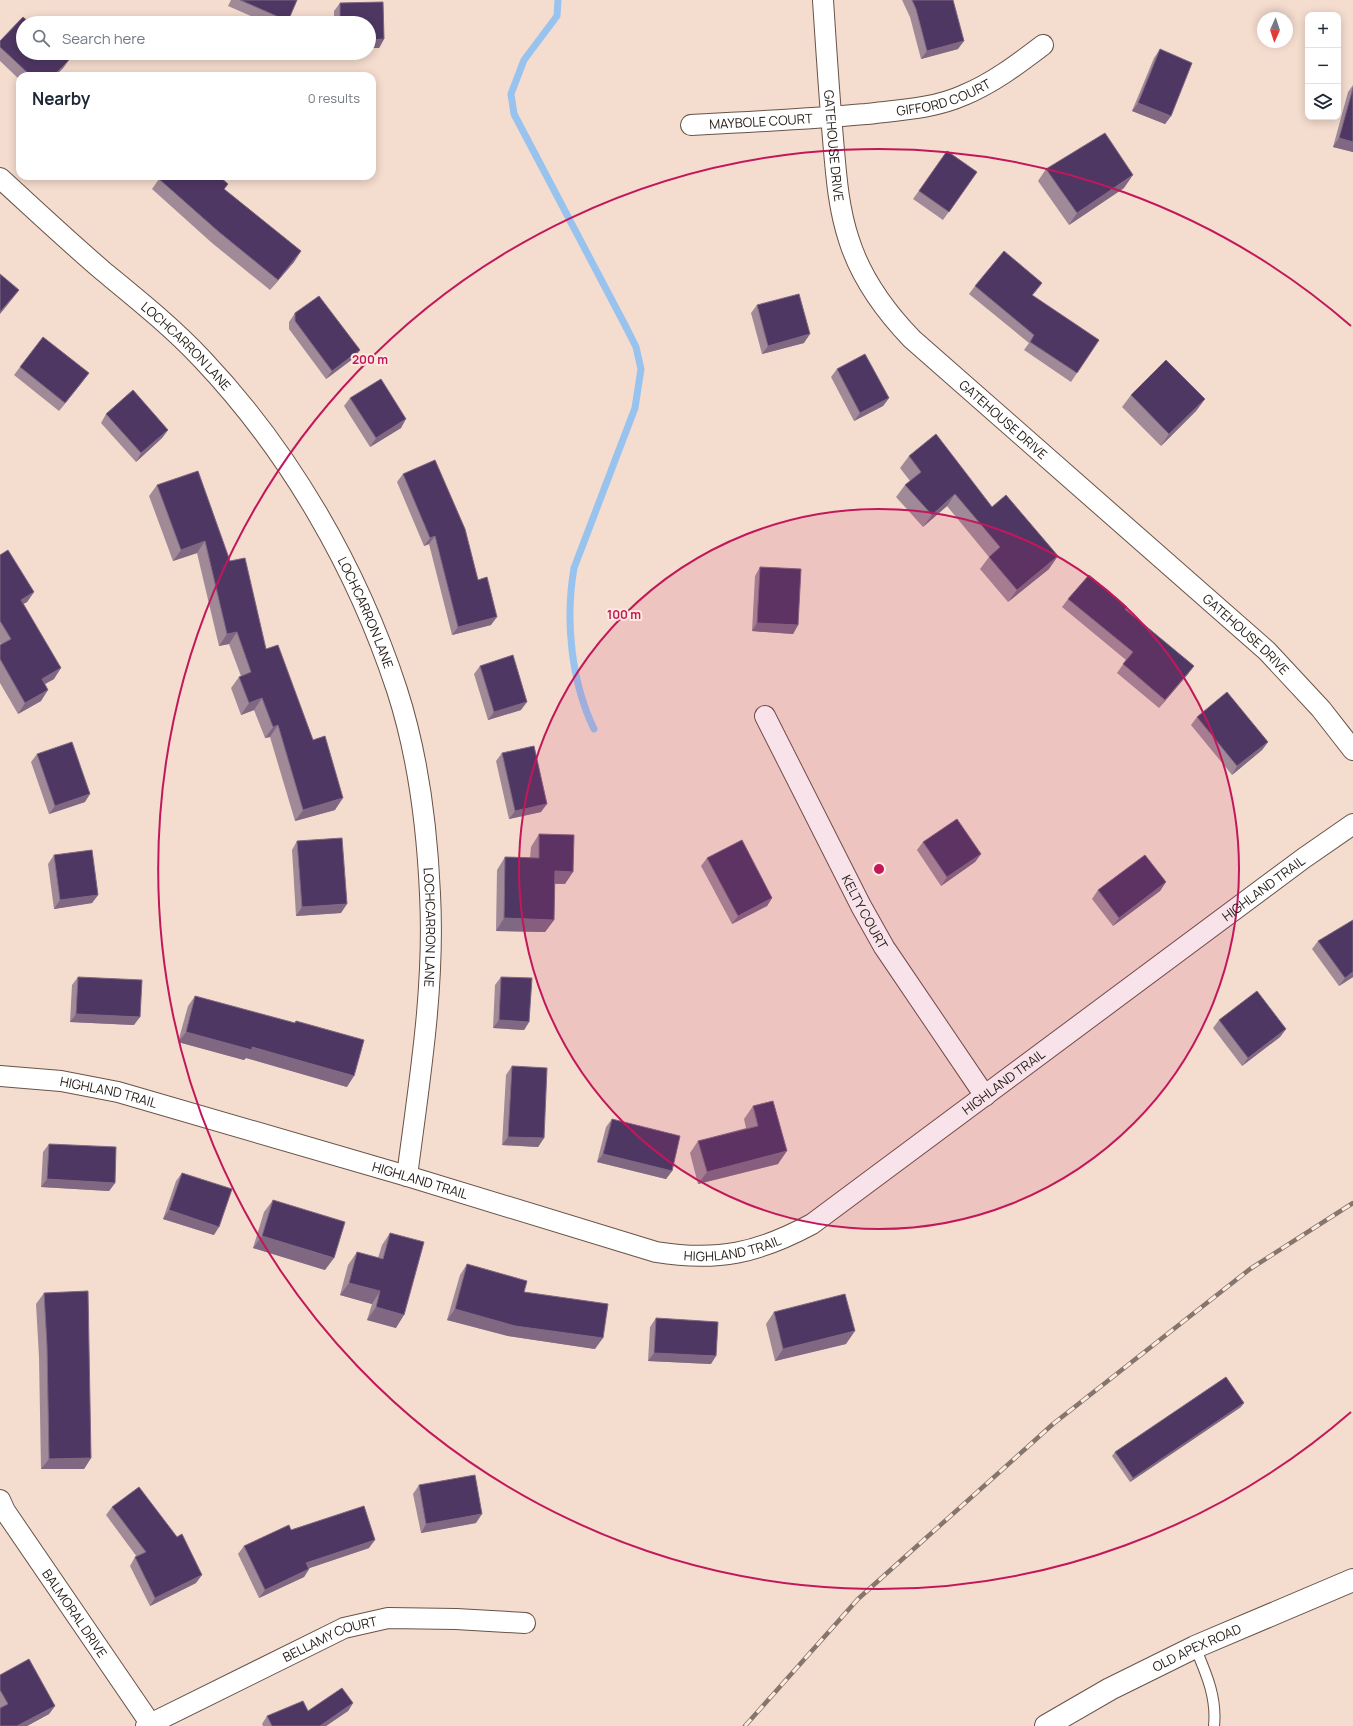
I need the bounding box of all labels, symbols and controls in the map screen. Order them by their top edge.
north arrow [1257,12,1293,48]
map controls [1305,12,1341,120]
button: + [1305,12,1341,48]
search box [16,16,376,60]
icon: search [30,27,52,49]
text: Search here [62,28,145,49]
button: − [1305,48,1341,84]
street label: GIFFORD COURT [895,74,994,120]
button: layers [1305,84,1341,120]
text: Nearby [32,87,90,110]
text: 0 results [308,89,360,107]
street label: GATEHOUSE DRIVE [820,89,849,203]
street label: MAYBOLE COURT [709,109,813,133]
street label: LOCHCARRON LANE [137,297,235,394]
text: 200 m [352,351,388,368]
street label: GATEHOUSE DRIVE [955,376,1051,463]
street label: LOCHCARRON LANE [334,554,398,671]
street label: GATEHOUSE DRIVE [1199,590,1293,678]
text: 100 m [607,606,641,623]
street label: HIGHLAND TRAIL [1218,851,1309,925]
centre of rings [872,862,886,876]
street label: LOCHCARRON LANE [420,867,440,988]
street label: KELTY COURT [838,872,892,952]
street label: HIGHLAND TRAIL [958,1045,1049,1118]
street label: HIGHLAND TRAIL [59,1072,160,1112]
street label: HIGHLAND TRAIL [370,1157,471,1203]
street label: HIGHLAND TRAIL [683,1231,784,1265]
street label: BALMORAL DRIVE [38,1565,112,1661]
street label: BELLAMY COURT [280,1612,379,1666]
street label: OLD APEX ROAD [1149,1619,1244,1676]

